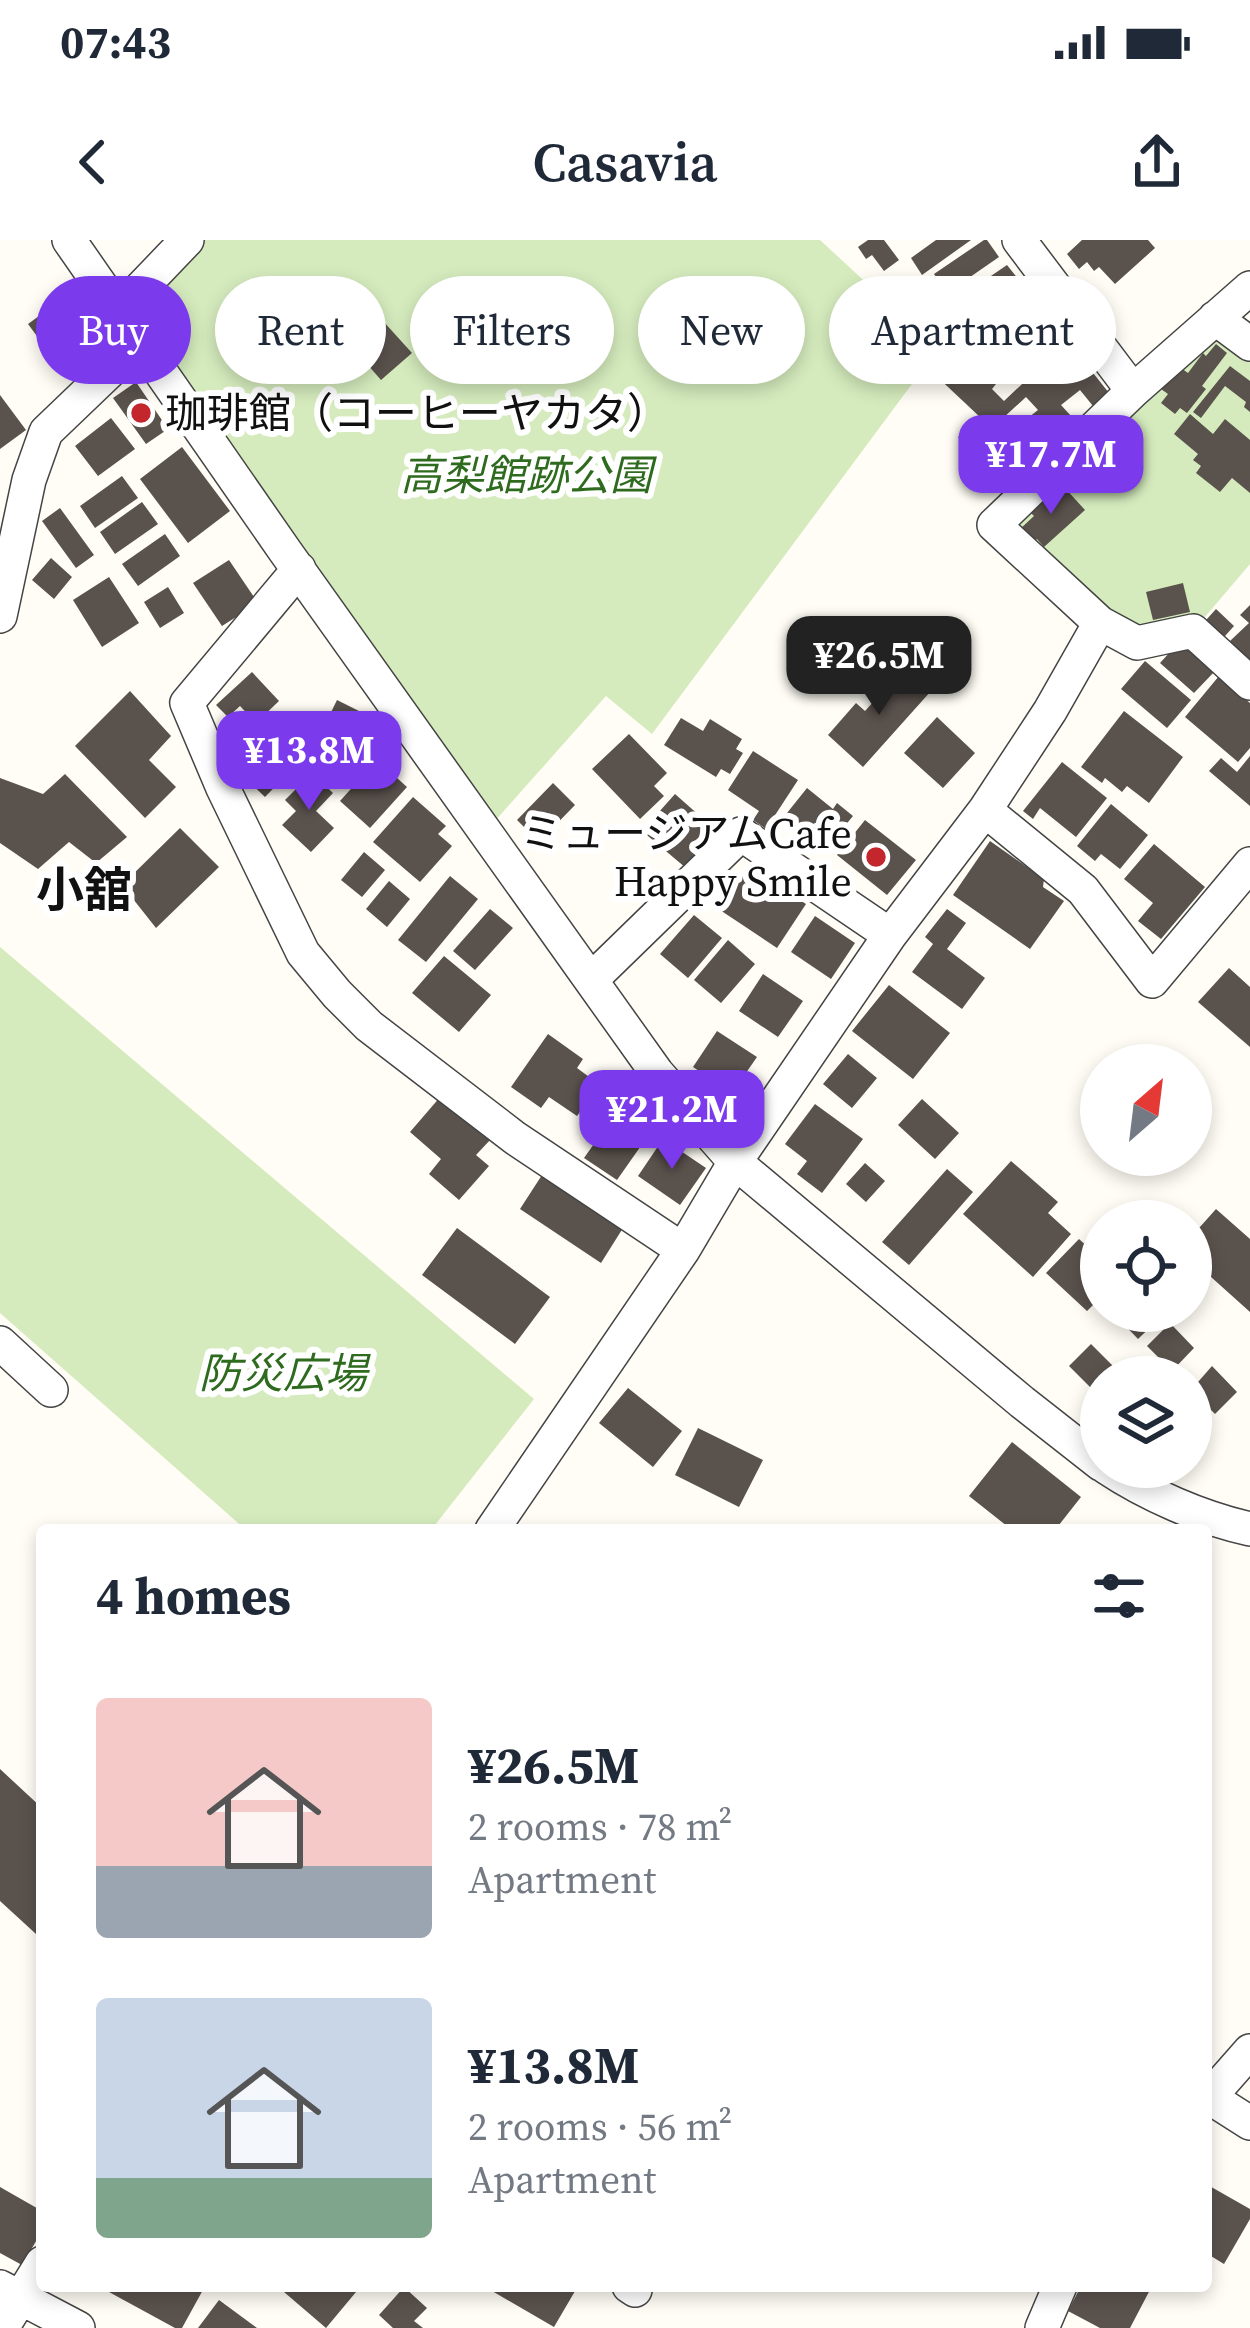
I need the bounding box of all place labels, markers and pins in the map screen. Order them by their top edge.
place label: 珈琲館（コーヒーヤカタ） [165,384,669,442]
marker: 珈琲館（コーヒーヤカタ） [128,400,154,426]
pin: ¥17.7M [953,415,1149,517]
pin: ¥26.5M [781,616,977,718]
pin: ¥13.8M [211,711,407,813]
place label: ミュージアムCafe Happy Smile [520,804,852,910]
marker: ミュージアムCafe Happy Smile [863,844,889,870]
pin: ¥21.2M [574,1070,770,1172]

